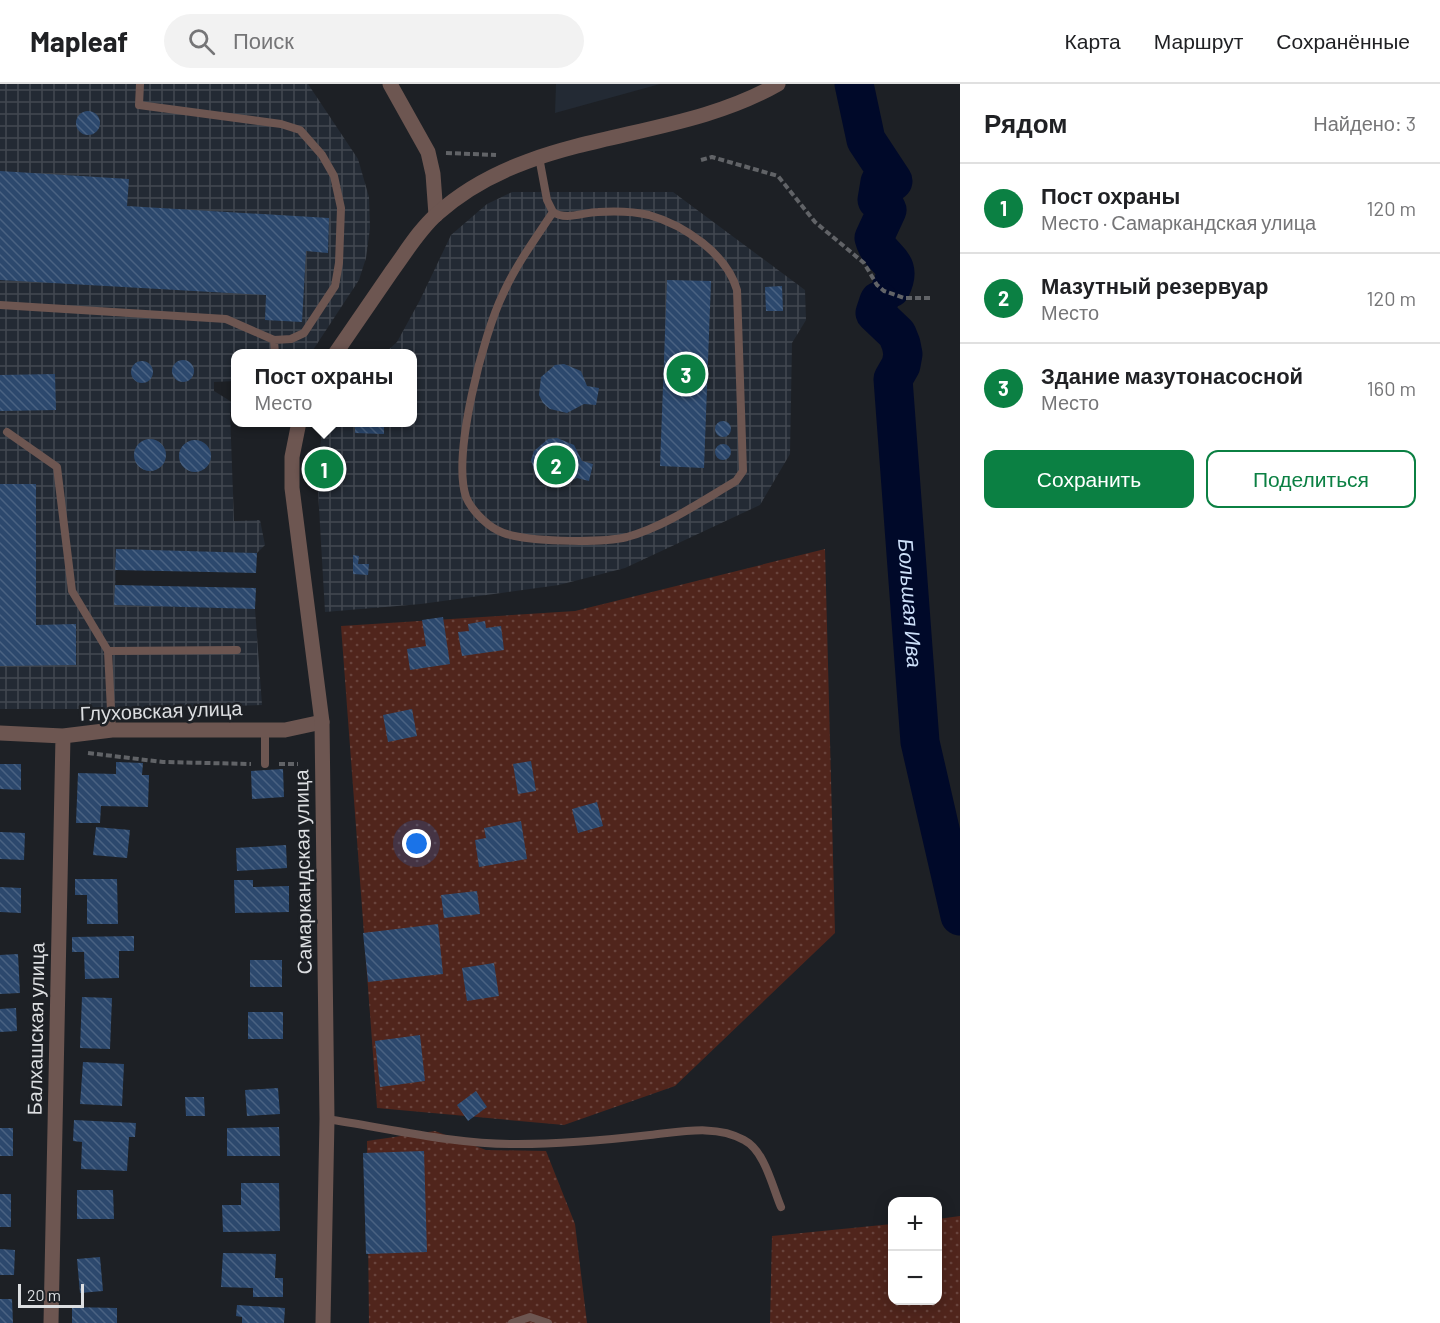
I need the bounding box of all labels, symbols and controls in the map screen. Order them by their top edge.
search box [164,14,584,68]
text: Mapleaf [30,24,128,58]
icon: search [185,25,218,58]
text: Поиск [233,27,294,53]
text: Карта [1065,28,1121,53]
text: Маршрут [1154,28,1243,53]
text: Сохранённые [1276,28,1410,53]
text: Рядом [984,107,1067,138]
text: Найдено: 3 [1313,111,1416,135]
text: Пост охраны [1041,182,1180,208]
text: 1 [1000,196,1007,220]
text: 120 m [1366,196,1416,220]
text: Место · Самаркандская улица [1041,210,1316,234]
text: Мазутный резервуар [1041,272,1268,298]
text: 2 [998,286,1009,310]
text: 120 m [1366,286,1416,310]
text: Место [1041,300,1099,324]
popup [231,349,417,427]
pin: 3 [666,352,706,396]
text: Пост охраны [254,362,394,388]
text: Здание мазутонасосной [1041,362,1303,388]
text: 3 [998,376,1009,400]
text: 160 m [1367,376,1416,400]
text: Место [254,390,312,414]
text: Место [1041,390,1099,414]
pin: 2 [536,442,576,488]
pin: 1 [304,446,344,492]
button: Сохранить [984,450,1194,508]
button: Поделиться [1206,450,1416,508]
water label: Большая Ива [894,537,928,668]
street label: Глуховская улица [79,695,244,725]
street label: Самаркандская улица [288,768,316,975]
your location [402,829,431,858]
street label: Балхашская улица [21,941,49,1116]
map controls [888,1197,942,1305]
button: + [888,1197,942,1251]
button: − [888,1251,942,1305]
scale bar [18,1281,84,1308]
text: 20 m [27,1285,61,1304]

